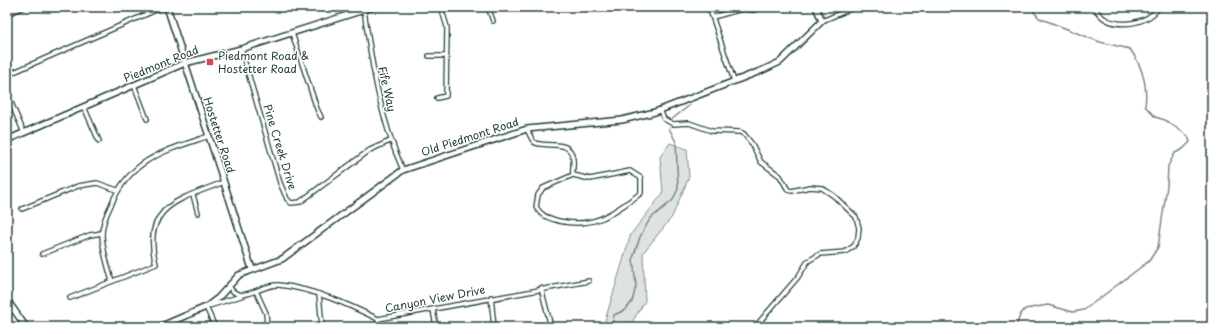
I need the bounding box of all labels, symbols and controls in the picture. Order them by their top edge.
street label: Piedmont Road [121,41,201,86]
place label: Piedmont Road & Hostetter Road [218,47,309,77]
marker: Piedmont Road & Hostetter Road [205,57,215,67]
street label: Fife Way [374,65,401,113]
street label: Hostetter Road [199,95,240,175]
street label: Pine Creek Drive [259,102,302,192]
street label: Old Piedmont Road [419,113,521,160]
street label: Canyon View Drive [383,280,487,317]

